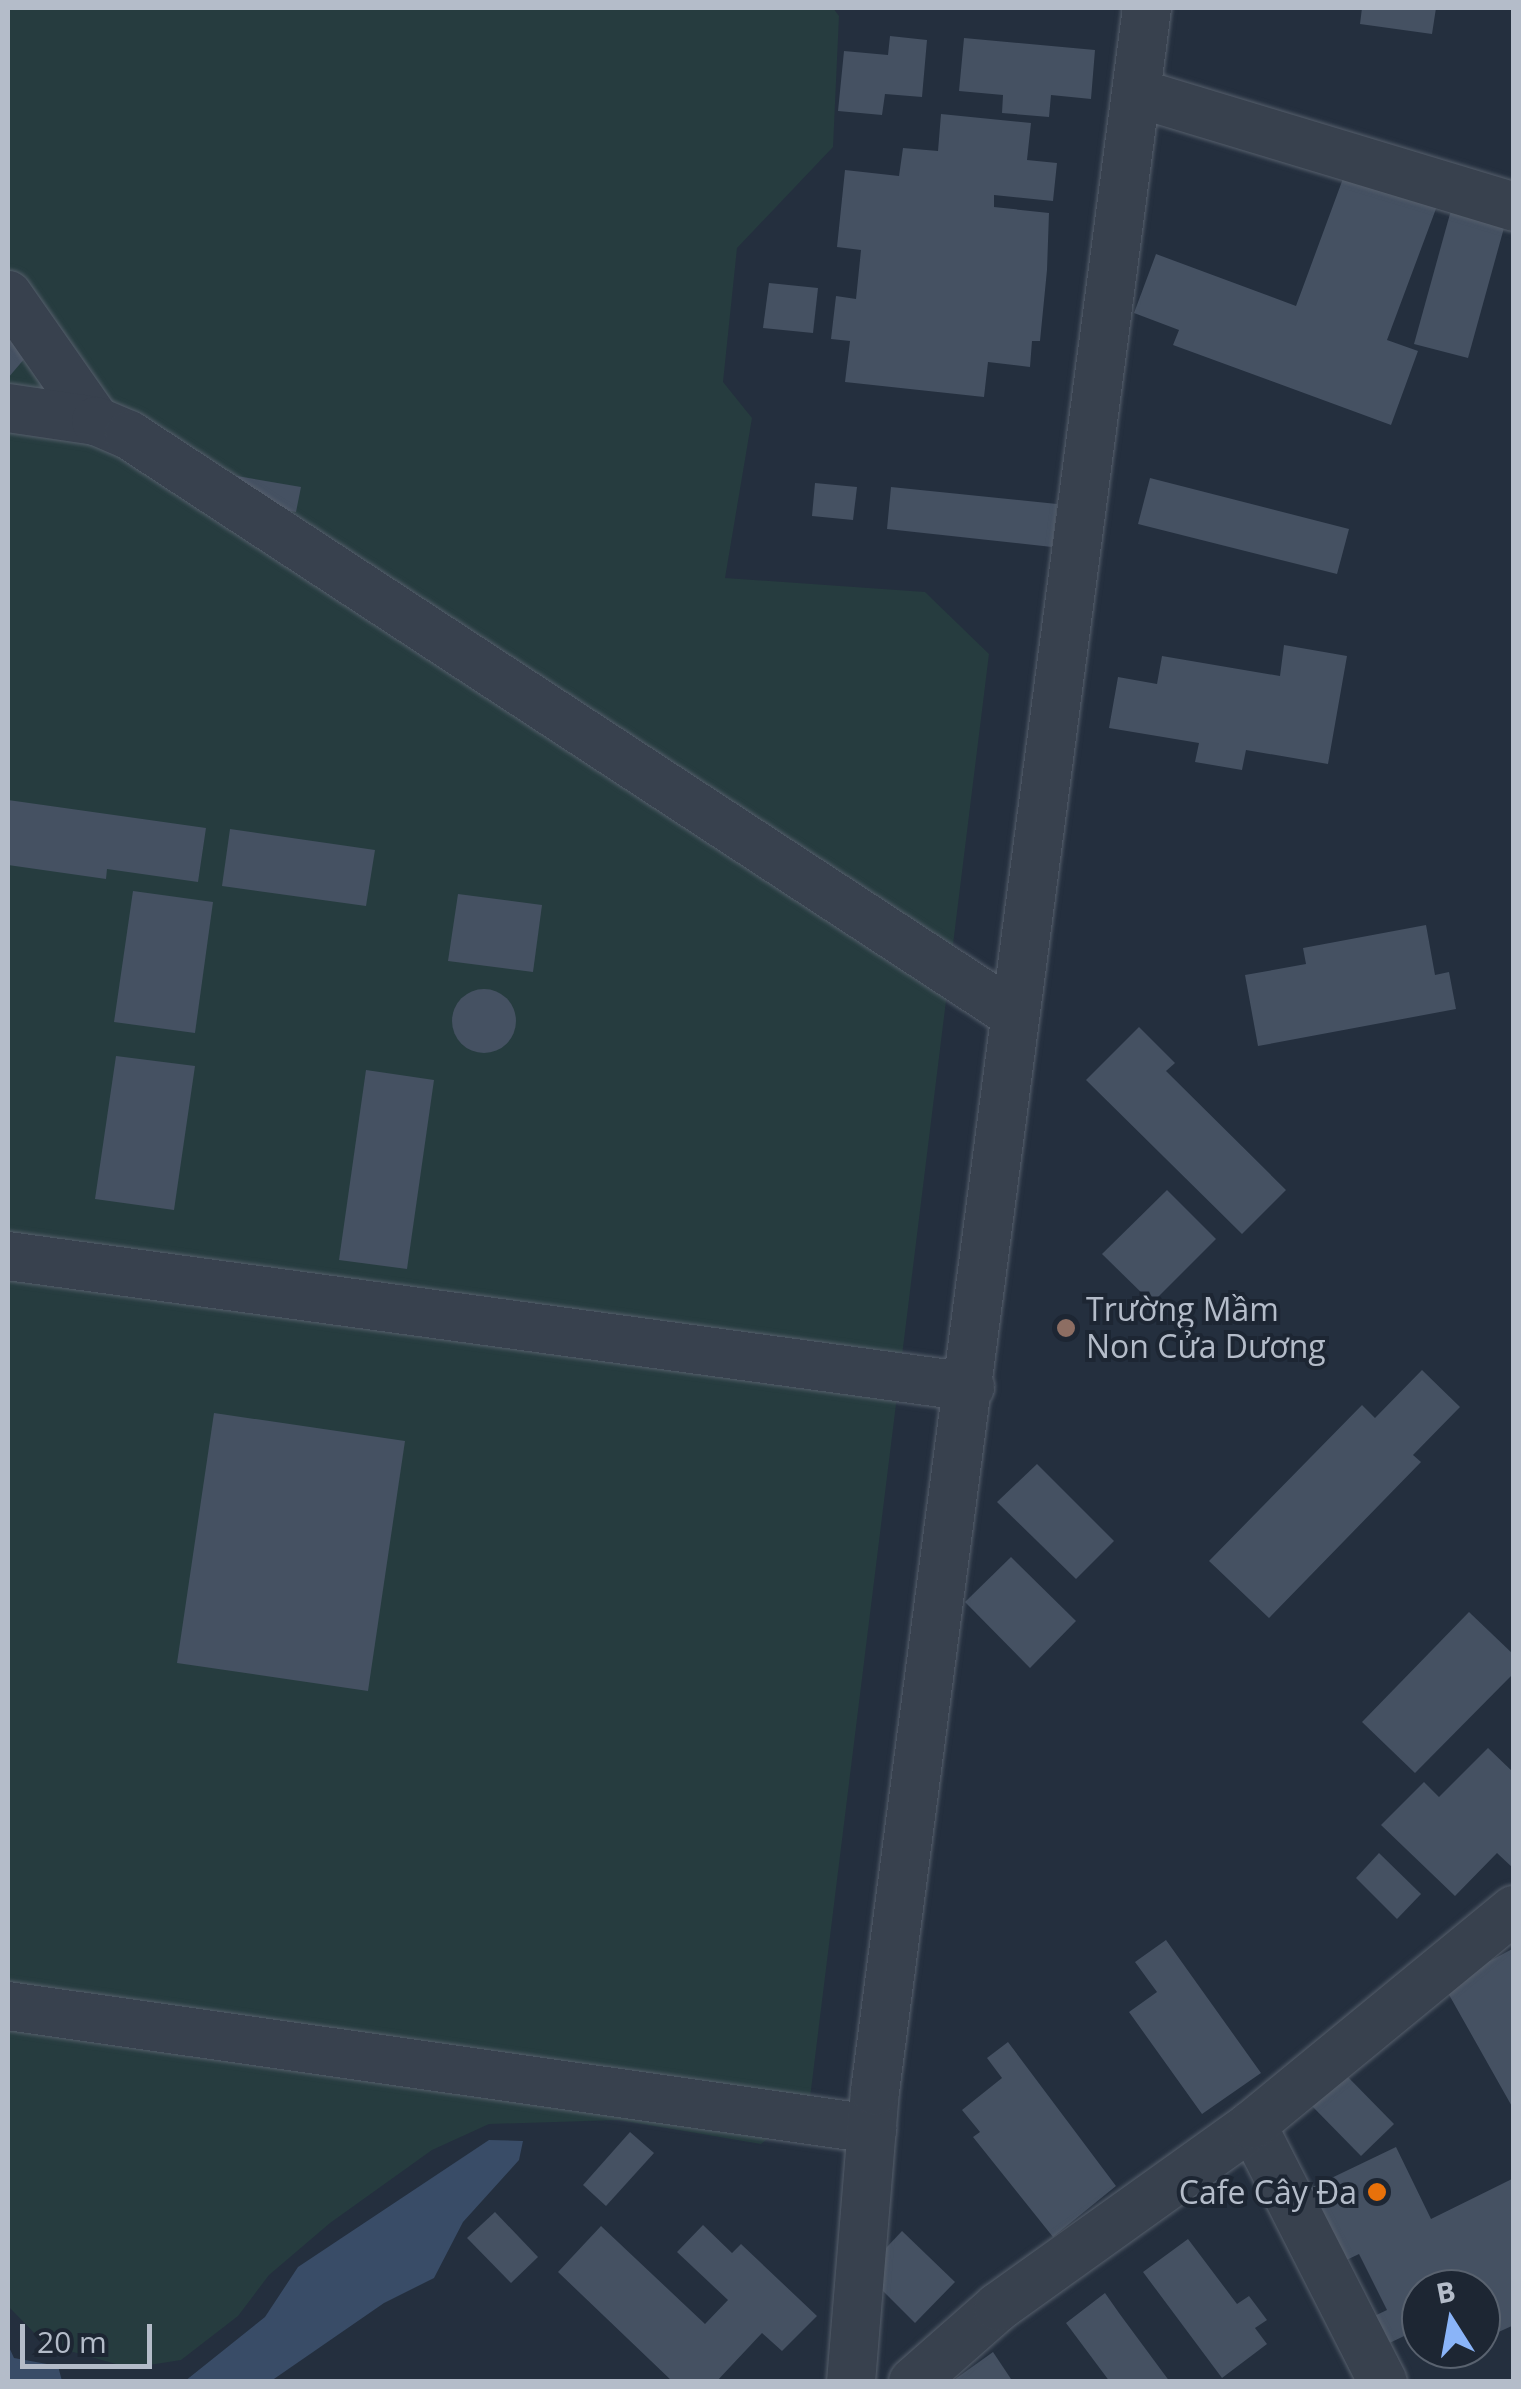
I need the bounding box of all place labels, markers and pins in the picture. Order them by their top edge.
place label: Trường Mầm Non Cửa Dương [1086,1291,1326,1366]
marker: Trường Mầm Non Cửa Dương [1055,1317,1077,1339]
place label: Cafe Cây Đa [1179,2173,1357,2211]
marker: Cafe Cây Đa [1366,2181,1388,2203]

